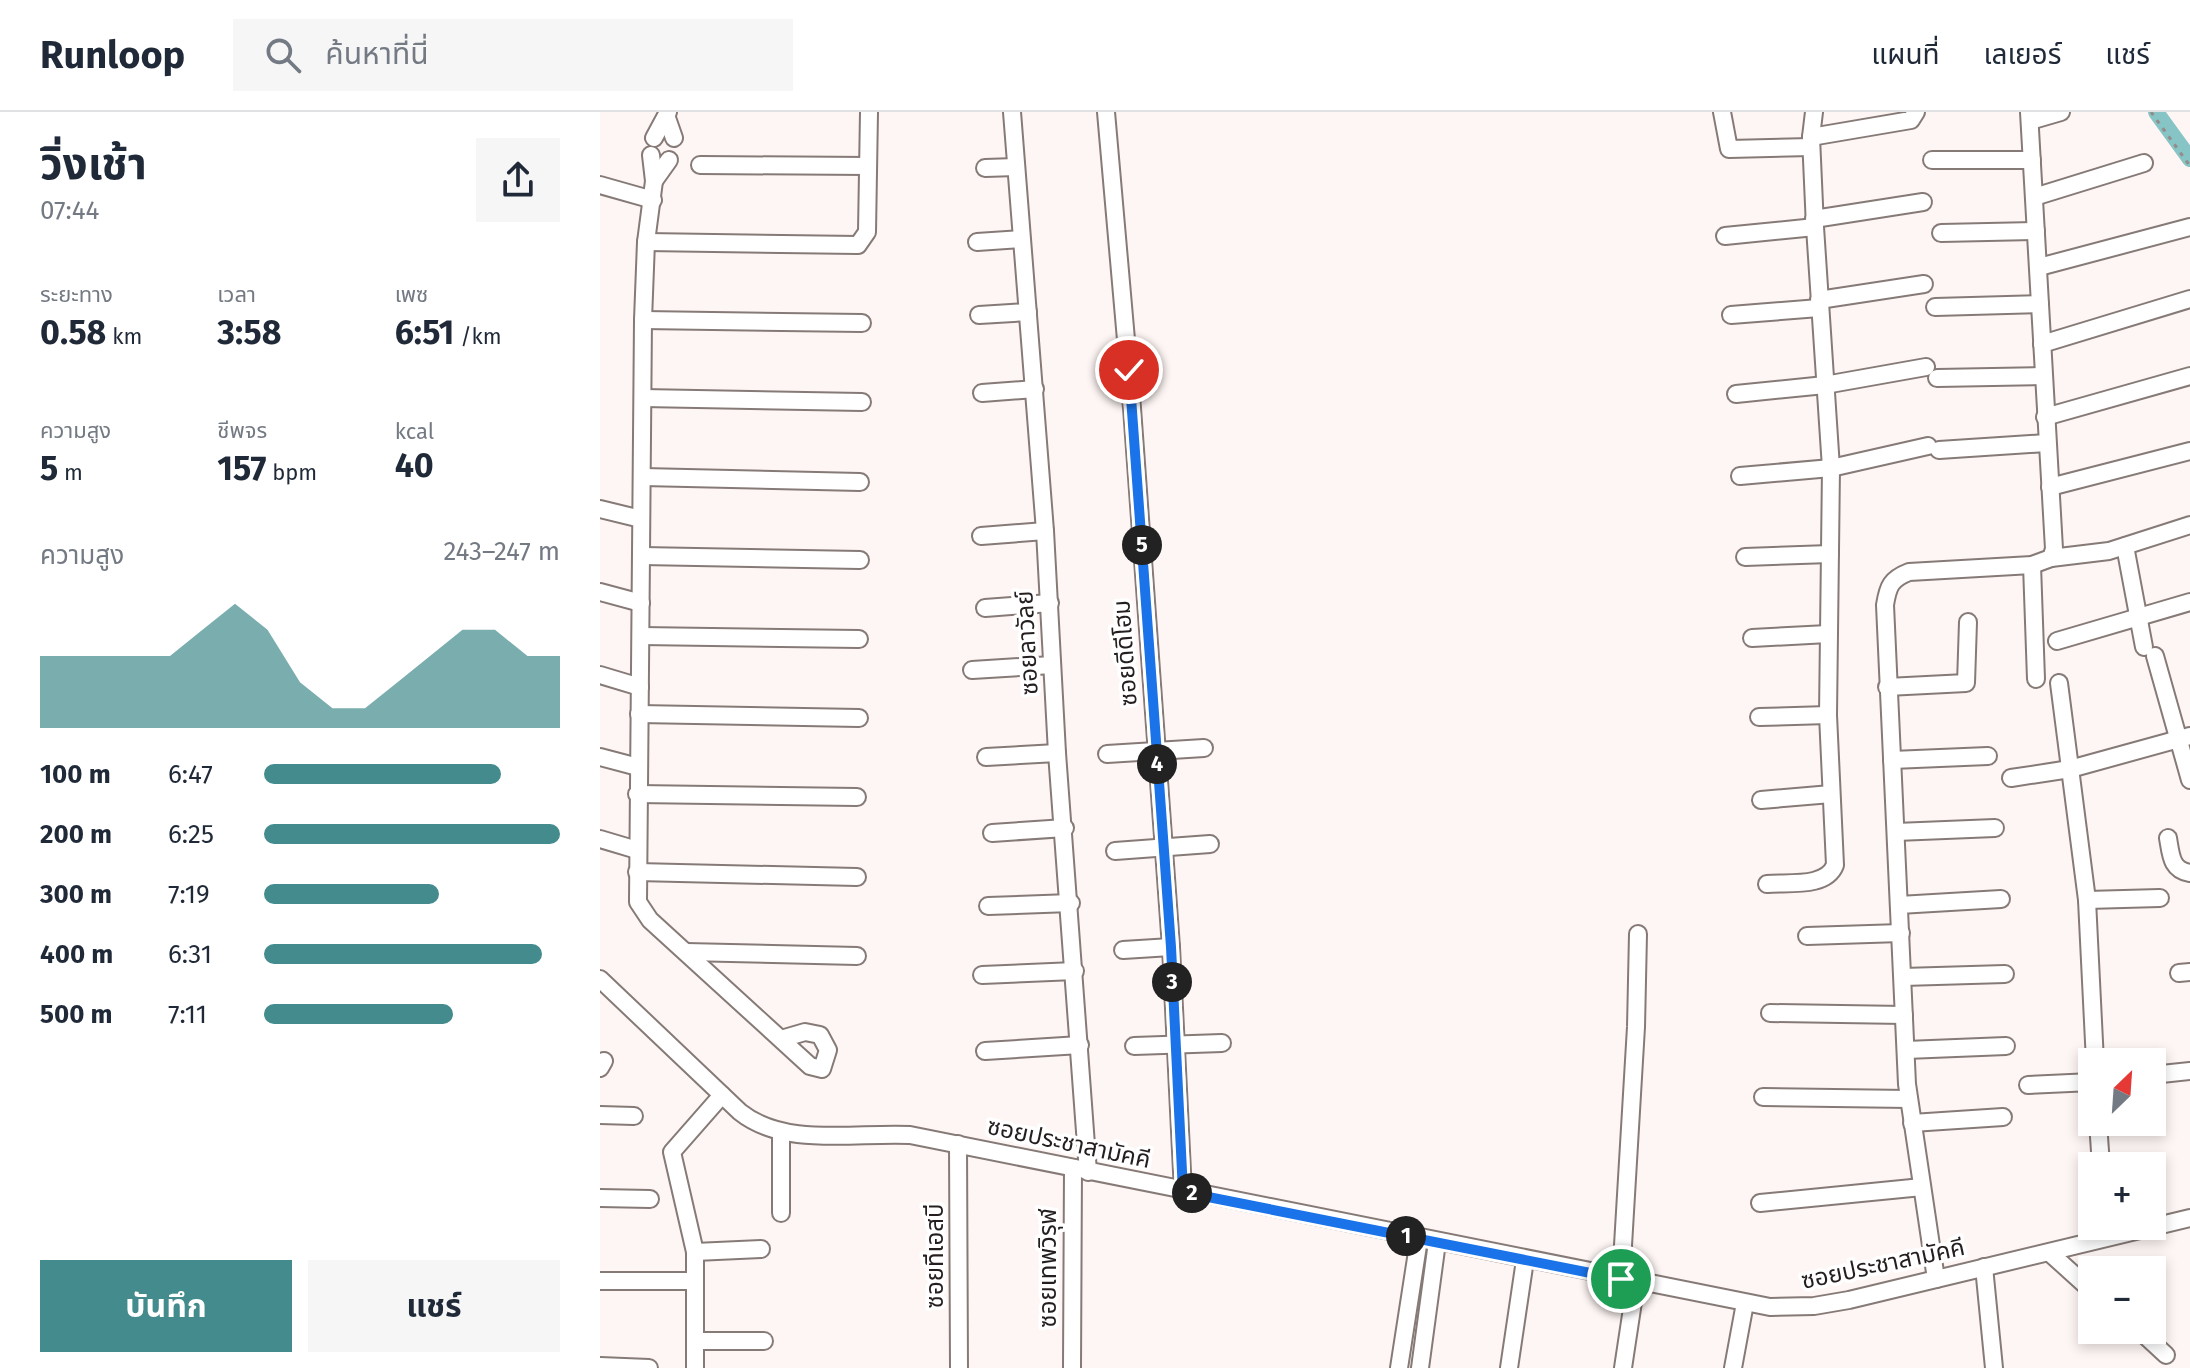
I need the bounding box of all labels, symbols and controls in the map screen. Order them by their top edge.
search box [233,19,793,91]
text: Runloop [40,32,185,78]
icon: search [261,33,305,77]
text: ค้นหาที่นี่ [325,36,429,72]
text: แผนที่ [1871,38,1940,71]
text: เลเยอร์ [1984,38,2061,71]
text: แชร์ [2105,38,2150,71]
text: วิ่งเช้า [40,138,147,191]
button: share [476,138,560,222]
text: 07:44 [40,195,99,226]
text: ระยะทาง [40,281,113,308]
text: เวลา [217,281,256,308]
text: เพซ [395,281,428,308]
text: 0.58 [40,312,106,353]
text: 3:58 [217,312,281,353]
text: 6:51 [395,312,454,353]
text: km [106,323,142,350]
text: /km [454,323,502,350]
pin [1095,336,1163,404]
icon: check [1107,348,1151,392]
text: ความสูง [40,417,111,444]
text: ชีพจร [217,417,267,444]
text: kcal [395,418,434,445]
text: 40 [395,445,434,486]
text: 5 [40,448,58,489]
text: 157 [217,448,266,489]
text: m [58,459,83,486]
text: bpm [266,459,317,486]
pin: 5 [1122,525,1162,565]
text: 5 [1136,531,1148,558]
text: 243–247 m [443,536,560,567]
text: ความสูง [40,540,124,571]
street label: ซอยลาวัลย์ [1010,590,1044,696]
street label: ซอยดีดีโฮม [1107,599,1143,707]
pin: 4 [1137,744,1177,784]
text: 4 [1151,750,1163,777]
text: 100 m [40,759,111,790]
text: 6:47 [168,759,213,790]
text: 200 m [40,819,112,850]
text: 6:25 [168,819,214,850]
text: 300 m [40,879,112,910]
text: 7:19 [168,879,210,910]
text: 400 m [40,939,113,970]
text: 6:31 [168,939,212,970]
pin: 3 [1152,962,1192,1002]
text: 3 [1166,968,1178,995]
text: 500 m [40,999,113,1030]
text: 7:11 [168,999,207,1030]
north arrow [2078,1048,2166,1136]
map controls [2078,1048,2166,1344]
street label: ซอยประชาสามัคคี [985,1112,1153,1174]
button: + [2078,1152,2166,1240]
pin: 2 [1172,1173,1212,1213]
text: 2 [1186,1179,1198,1206]
street label: ซอยทีเอสบี [921,1204,949,1308]
street label: ซอยเทพวิรุฬ [1034,1208,1063,1328]
pin: 1 [1386,1216,1426,1256]
text: 1 [1401,1222,1411,1249]
street label: ซอยประชาสามัคคี [1799,1233,1967,1295]
pin [1587,1245,1655,1313]
button: − [2078,1256,2166,1344]
icon: arrive [1599,1257,1643,1301]
button: บันทึก [40,1260,292,1352]
button: แชร์ [308,1260,560,1352]

